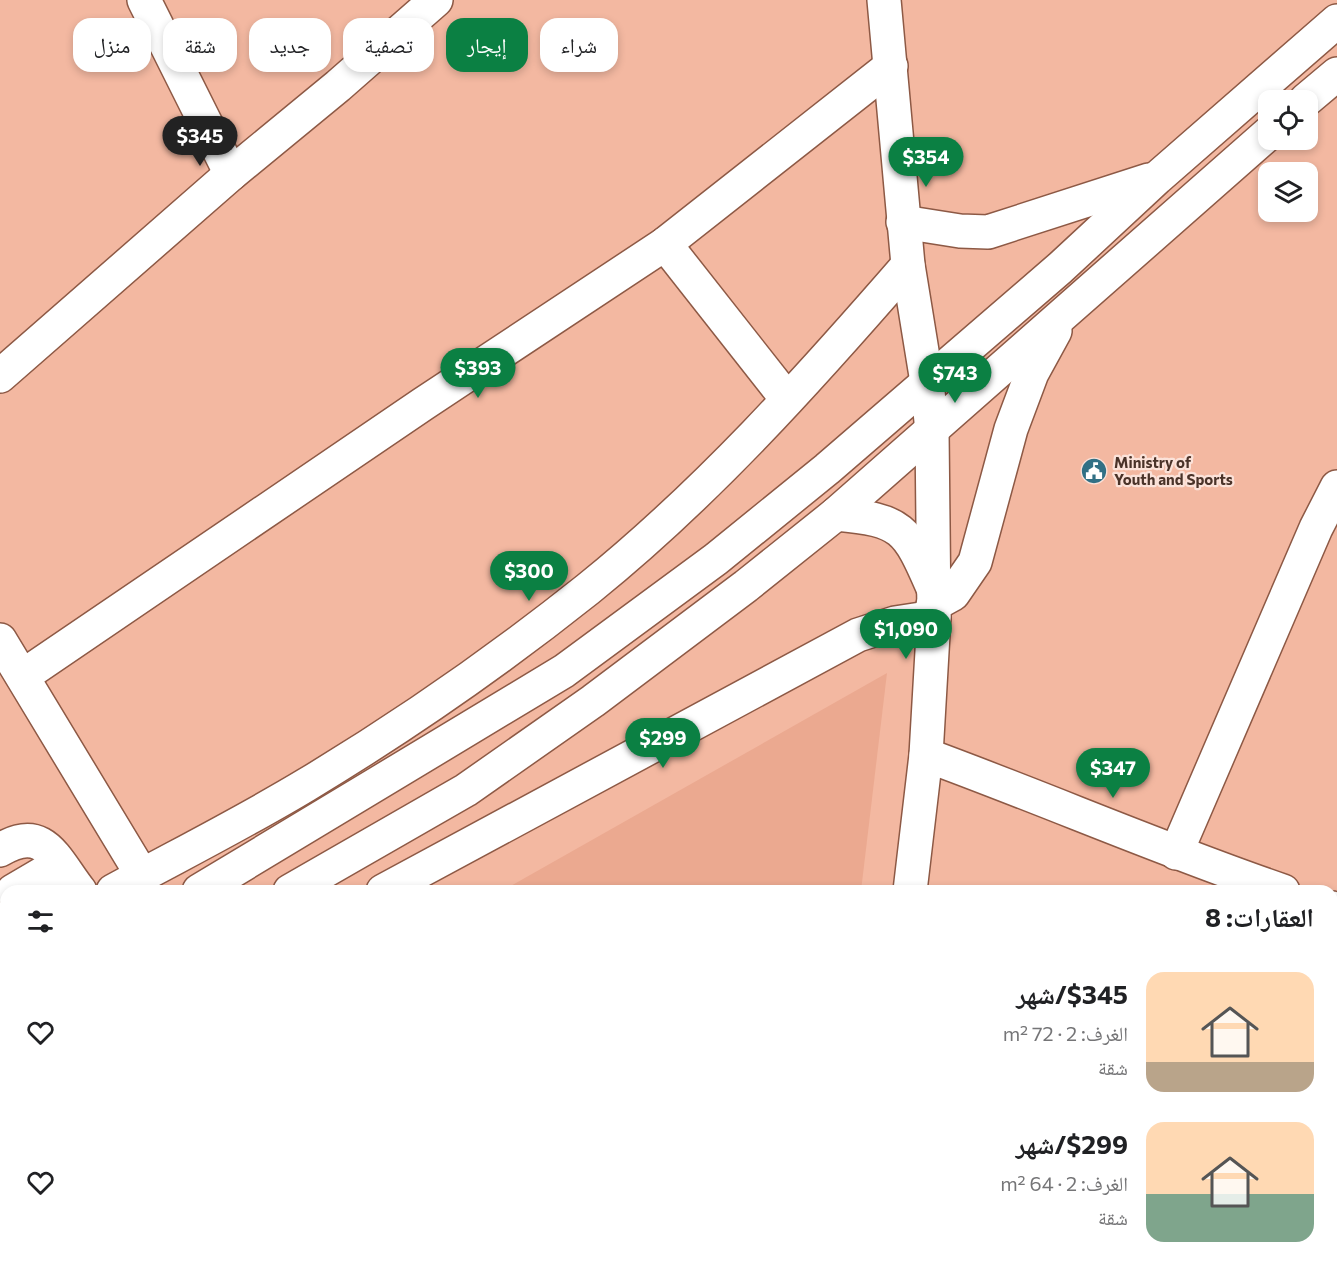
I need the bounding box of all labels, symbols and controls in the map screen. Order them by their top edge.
chip: منزل [73,18,151,72]
chip: شقة [163,18,237,72]
chip: جديد [249,18,331,72]
chip: تصفية [343,18,434,72]
chip: إيجار [446,18,528,72]
chip: شراء [540,18,618,72]
map controls [1258,90,1318,222]
button: locate [1258,90,1318,150]
pin: $345 [164,116,236,167]
text: $345 [176,123,224,147]
pin: $354 [890,137,962,188]
text: $354 [902,144,950,168]
button: layers [1258,162,1318,222]
pin: $393 [442,348,514,399]
pin: $743 [919,353,991,404]
text: $393 [454,355,502,379]
text: $743 [932,360,978,384]
place label: Ministry of Youth and Sports [1114,453,1233,488]
public building icon: Ministry of Youth and Sports [1079,456,1109,486]
pin: $300 [493,551,565,602]
text: $300 [504,558,554,582]
pin: $1,090 [857,609,955,660]
text: $1,090 [874,616,938,640]
pin: $299 [627,718,699,769]
text: $299 [639,725,687,749]
pin: $347 [1077,748,1149,799]
text: $347 [1090,755,1136,779]
text: العقارات: 8 [1205,901,1314,932]
icon: filters [24,905,57,938]
text: $345/شهر [1016,978,1128,1009]
icon: home [1194,996,1266,1068]
icon: heart [24,1016,57,1049]
text: الغرف: 2 · 72 m² [1003,1021,1128,1045]
text: شقة [1098,1055,1128,1079]
text: $299/شهر [1016,1128,1128,1159]
icon: home [1194,1146,1266,1218]
icon: heart [24,1166,57,1199]
text: الغرف: 2 · 64 m² [1000,1171,1128,1195]
text: شقة [1098,1205,1128,1229]

